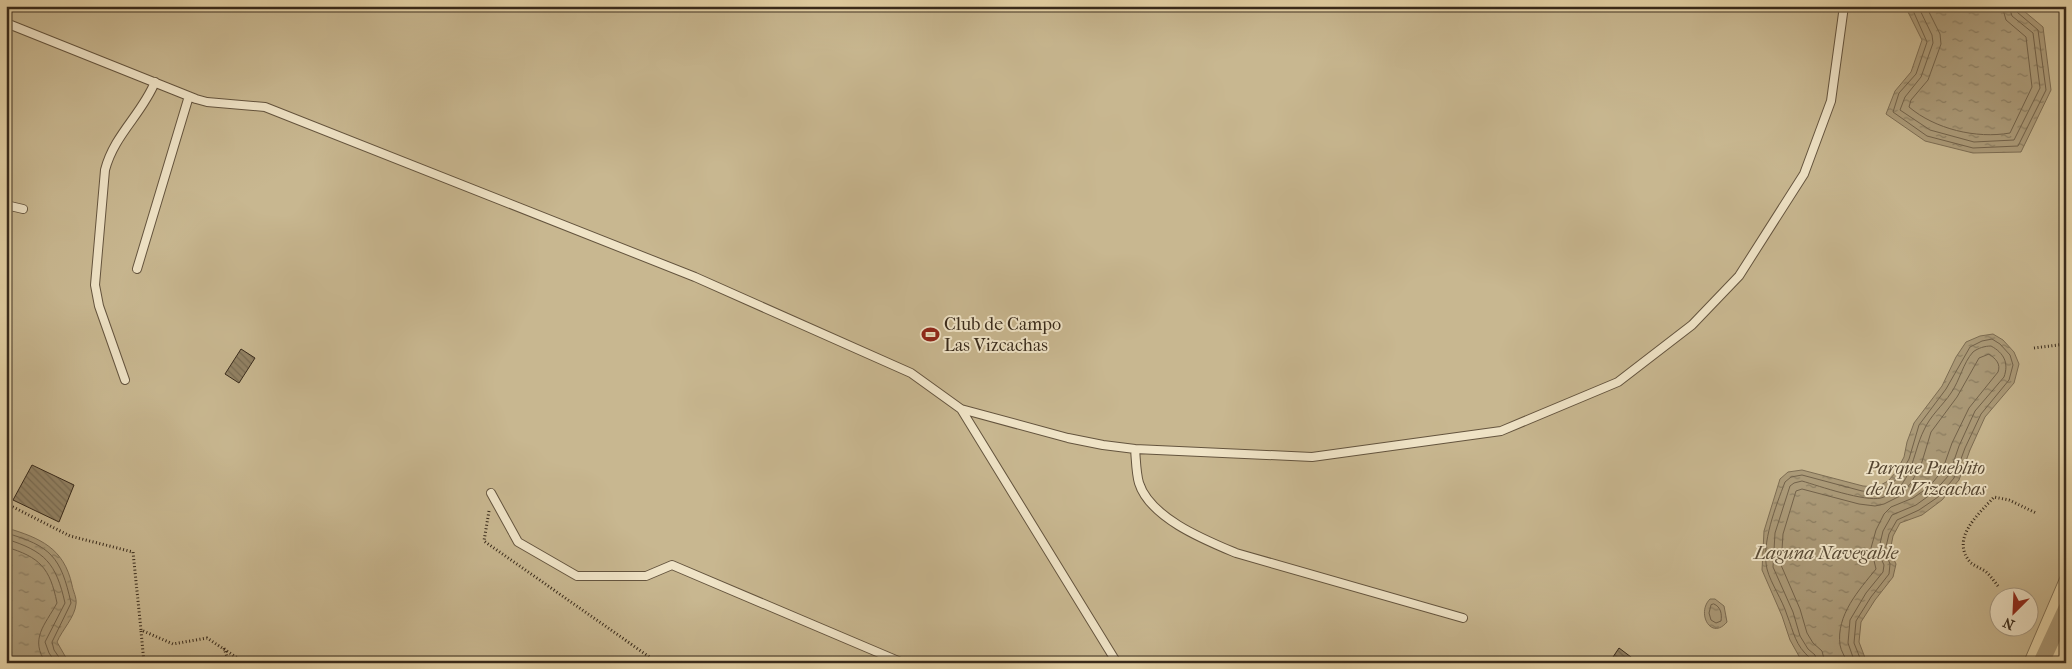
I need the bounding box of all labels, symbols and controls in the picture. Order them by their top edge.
place label: Club de Campo Las Vizcachas [944,314,1061,356]
sports icon: Club de Campo Las Vizcachas [920,324,940,344]
park label: Parque Pueblito de las Vizcachas [1866,458,1986,500]
water label: Laguna Navegable [1752,542,1899,564]
north arrow [1990,586,2040,636]
text: N [2000,613,2017,633]

